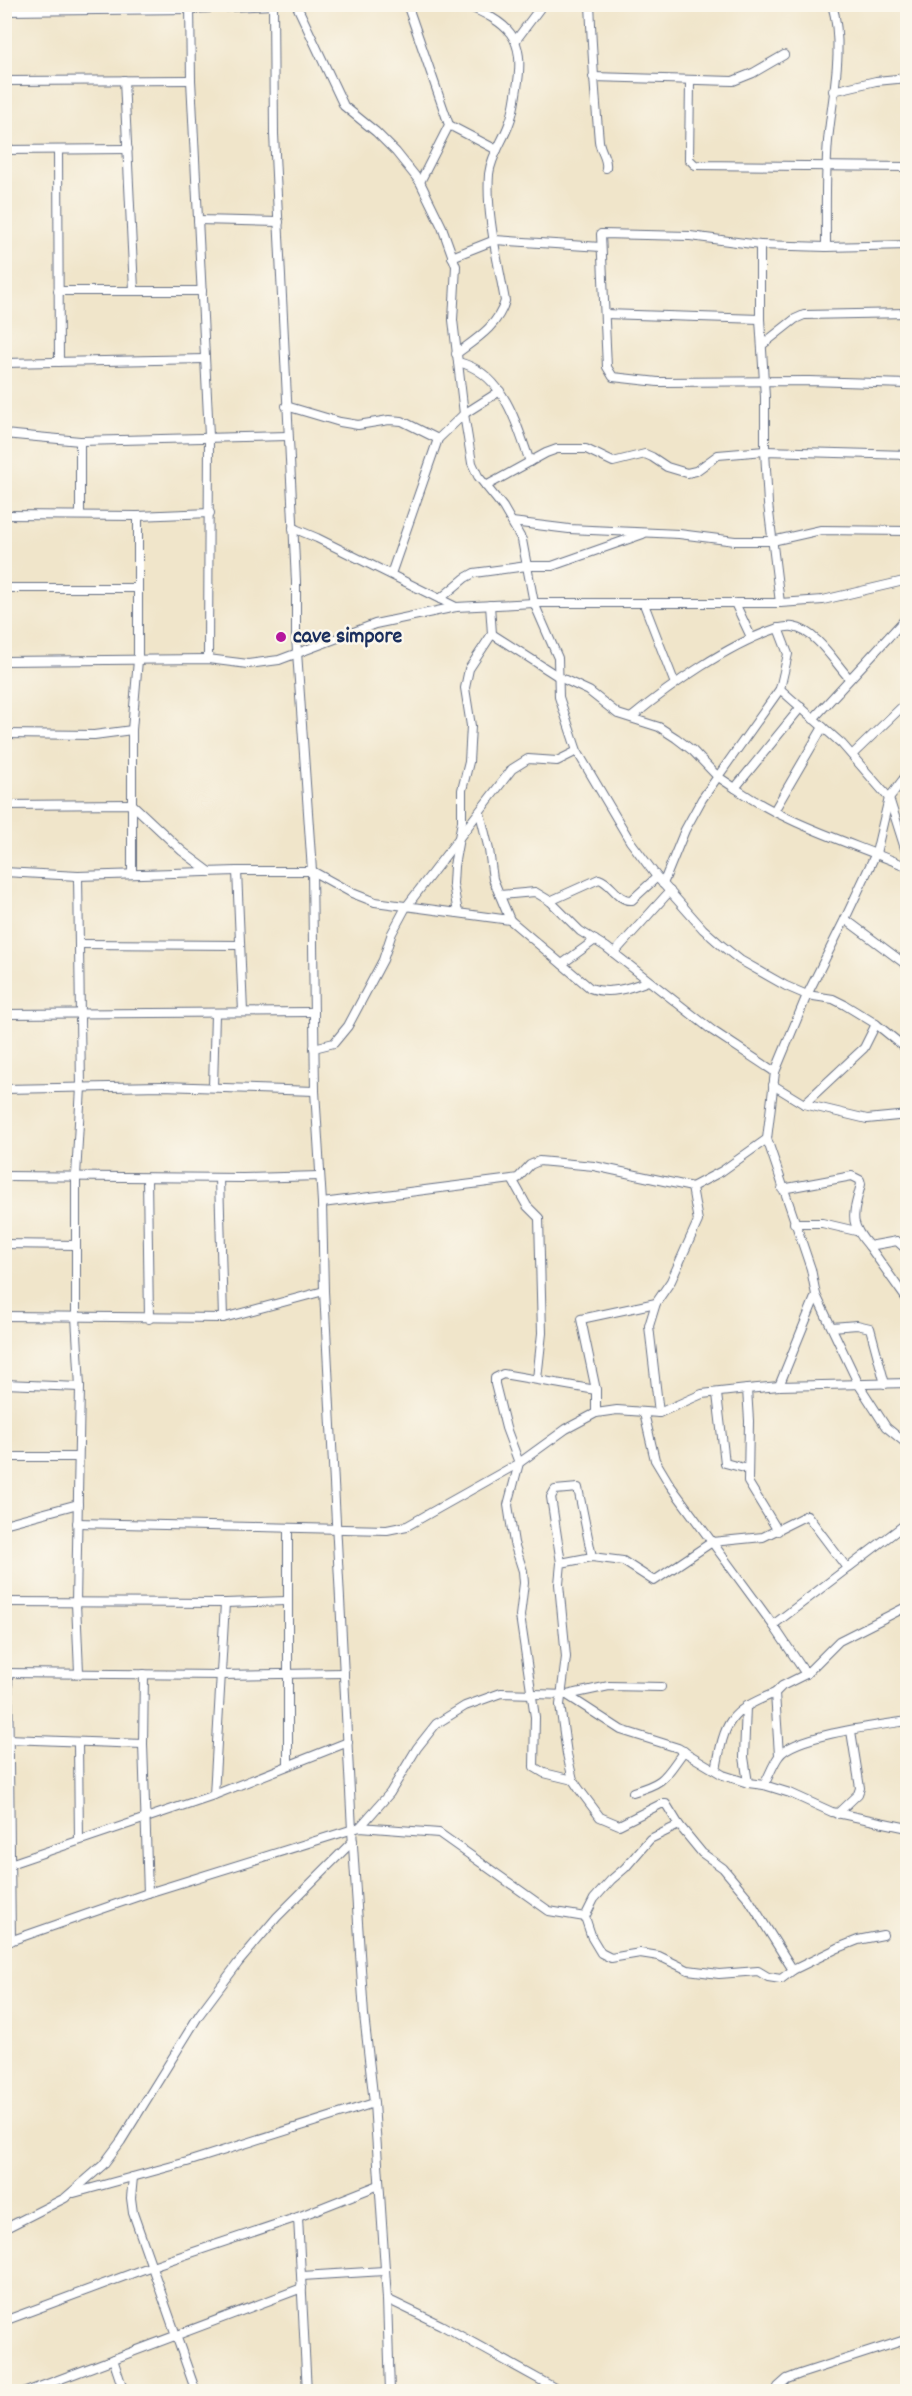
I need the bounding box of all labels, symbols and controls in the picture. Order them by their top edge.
place label: cave simpore [293,622,403,653]
marker: cave simpore [274,630,288,644]

